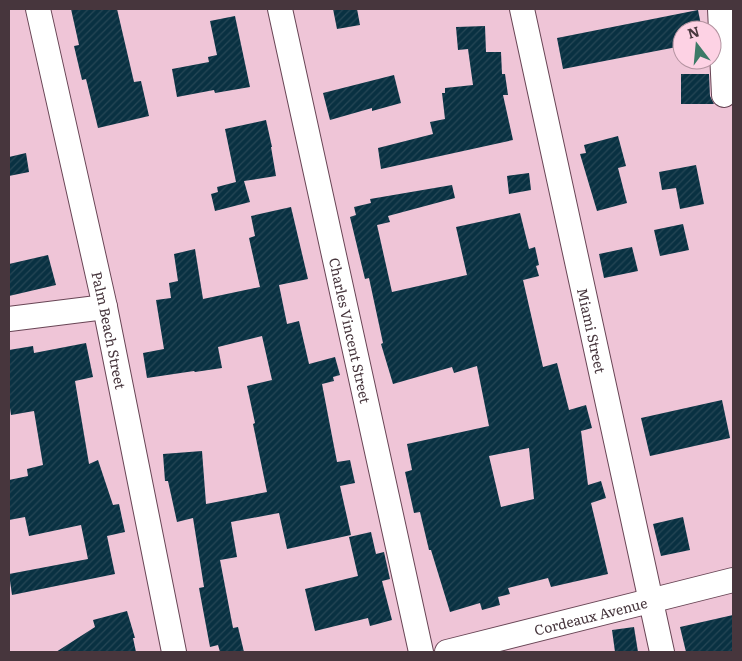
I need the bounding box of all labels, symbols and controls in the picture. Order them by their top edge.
north arrow [672,20,722,70]
text: N [685,20,702,43]
street label: Charles Vincent Street [325,255,376,406]
street label: Palm Beach Street [87,269,131,391]
street label: Miami Street [573,286,611,376]
street label: Cordeaux Avenue [532,592,649,640]

